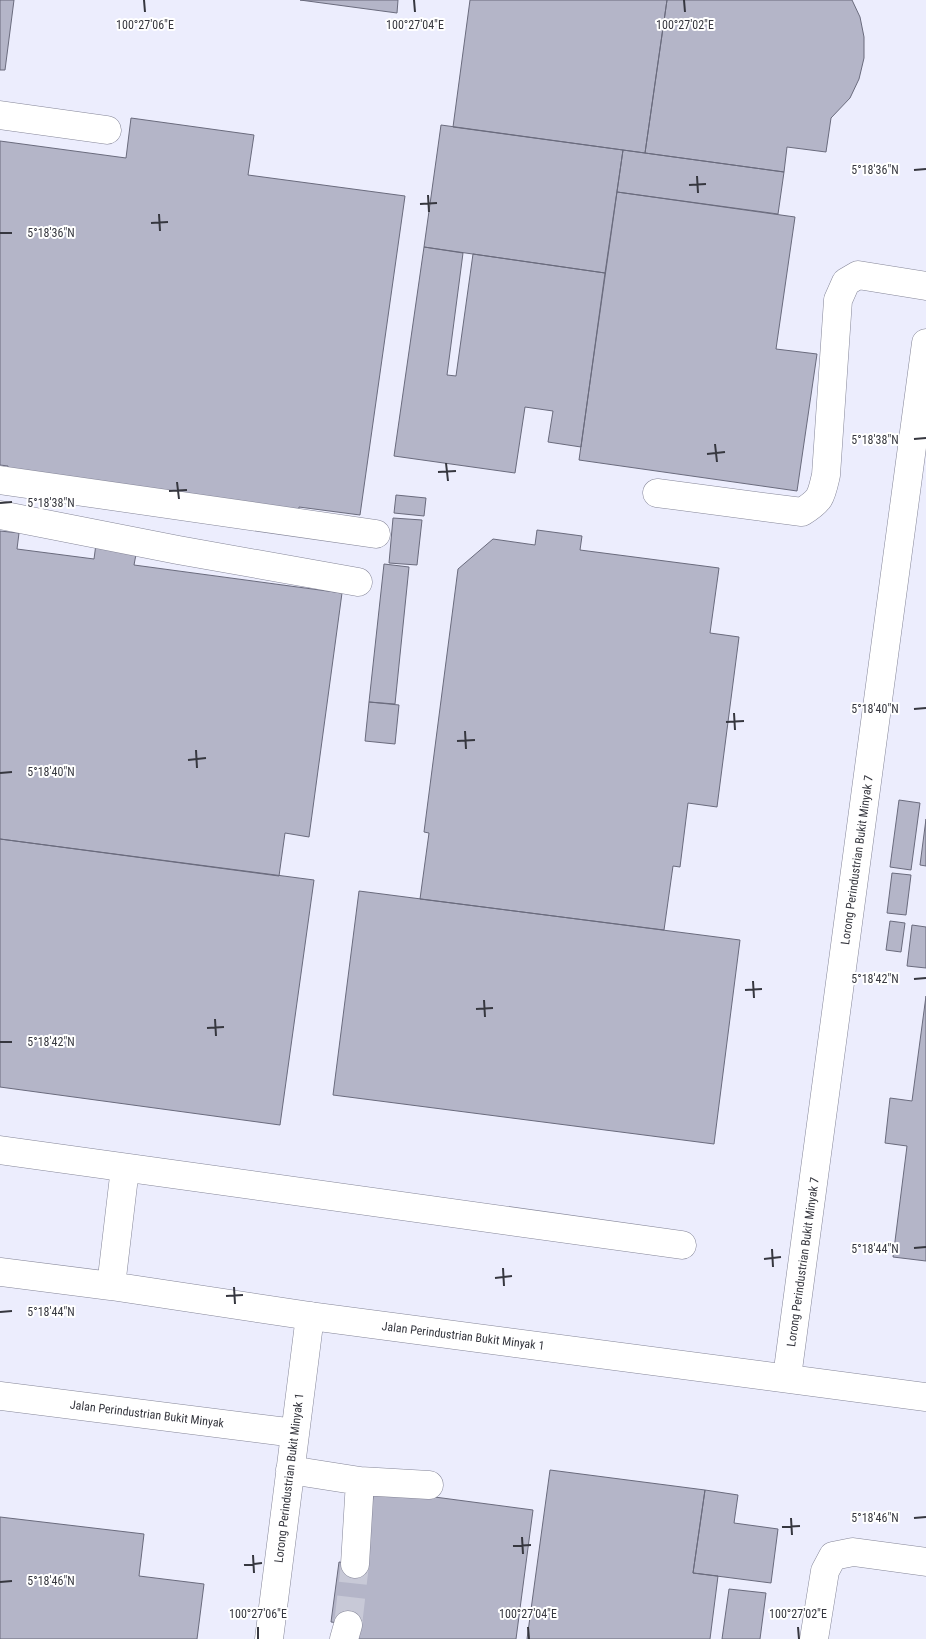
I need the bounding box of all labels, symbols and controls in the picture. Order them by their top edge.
text: 100°27'06"E [116,18,174,32]
text: 100°27'04"E [386,18,444,32]
text: 100°27'02"E [656,18,714,32]
text: 5°18'36"N [851,163,899,177]
text: 5°18'36"N [27,226,75,240]
text: 5°18'38"N [851,433,899,447]
text: 5°18'38"N [27,496,75,510]
text: 5°18'40"N [851,702,899,716]
text: 5°18'40"N [27,765,75,779]
street label: Lorong Perindustrian Bukit Minyak 7 [838,774,876,946]
text: 5°18'42"N [851,972,899,986]
text: 5°18'42"N [27,1035,75,1049]
street label: Lorong Perindustrian Bukit Minyak 7 [784,1176,822,1348]
text: 5°18'44"N [851,1242,899,1256]
text: 5°18'44"N [27,1305,75,1319]
street label: Jalan Perindustrian Bukit Minyak 1 [381,1319,545,1353]
street label: Lorong Perindustrian Bukit Minyak 1 [272,1392,306,1564]
street label: Jalan Perindustrian Bukit Minyak [69,1398,225,1430]
text: 5°18'46"N [851,1511,899,1525]
text: 5°18'46"N [27,1574,75,1588]
text: 100°27'06"E [229,1607,287,1621]
text: 100°27'04"E [499,1607,557,1621]
text: 100°27'02"E [769,1607,827,1621]

